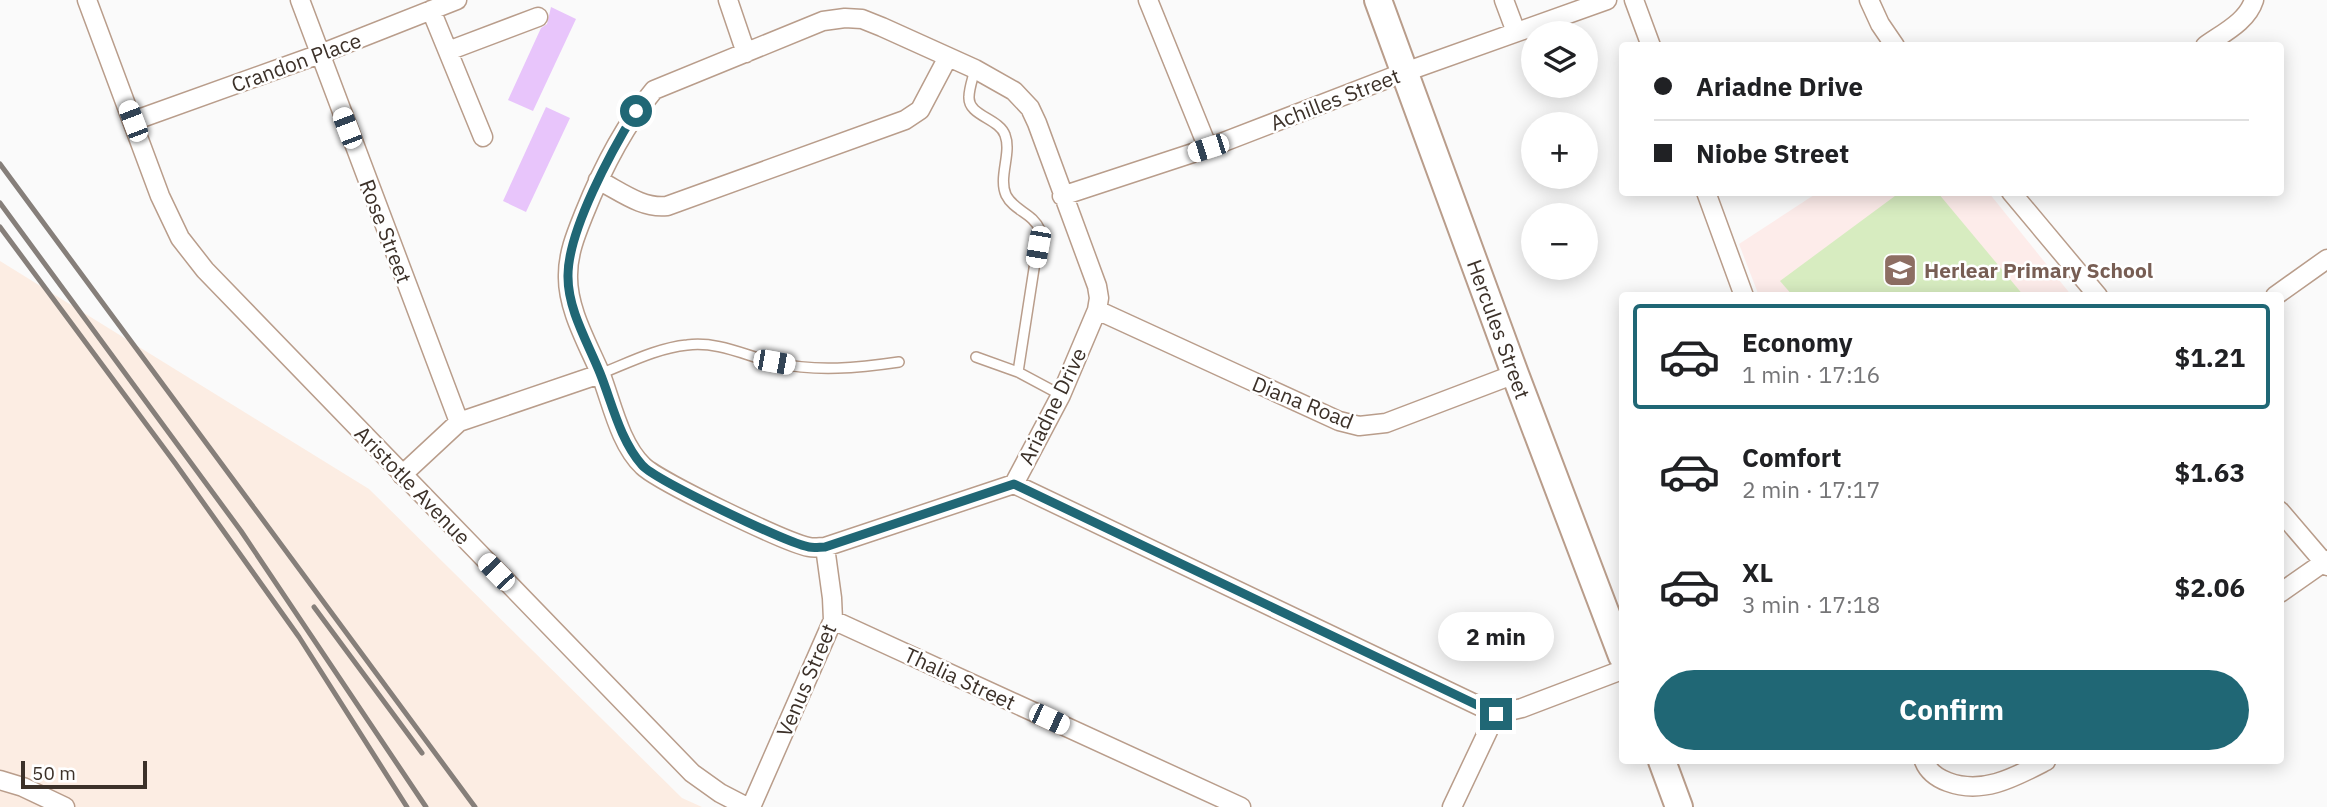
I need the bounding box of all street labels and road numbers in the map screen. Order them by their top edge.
street label: Crandon Place [227,26,365,98]
street label: Achilles Street [1266,61,1404,137]
street label: Rose Street [353,175,419,287]
street label: Hercules Street [1461,255,1537,403]
street label: Ariadne Drive [1012,343,1092,469]
street label: Diana Road [1248,369,1358,435]
street label: Aristotle Avenue [349,419,477,551]
street label: Venus Street [770,619,842,741]
street label: Thalia Street [900,640,1020,716]

